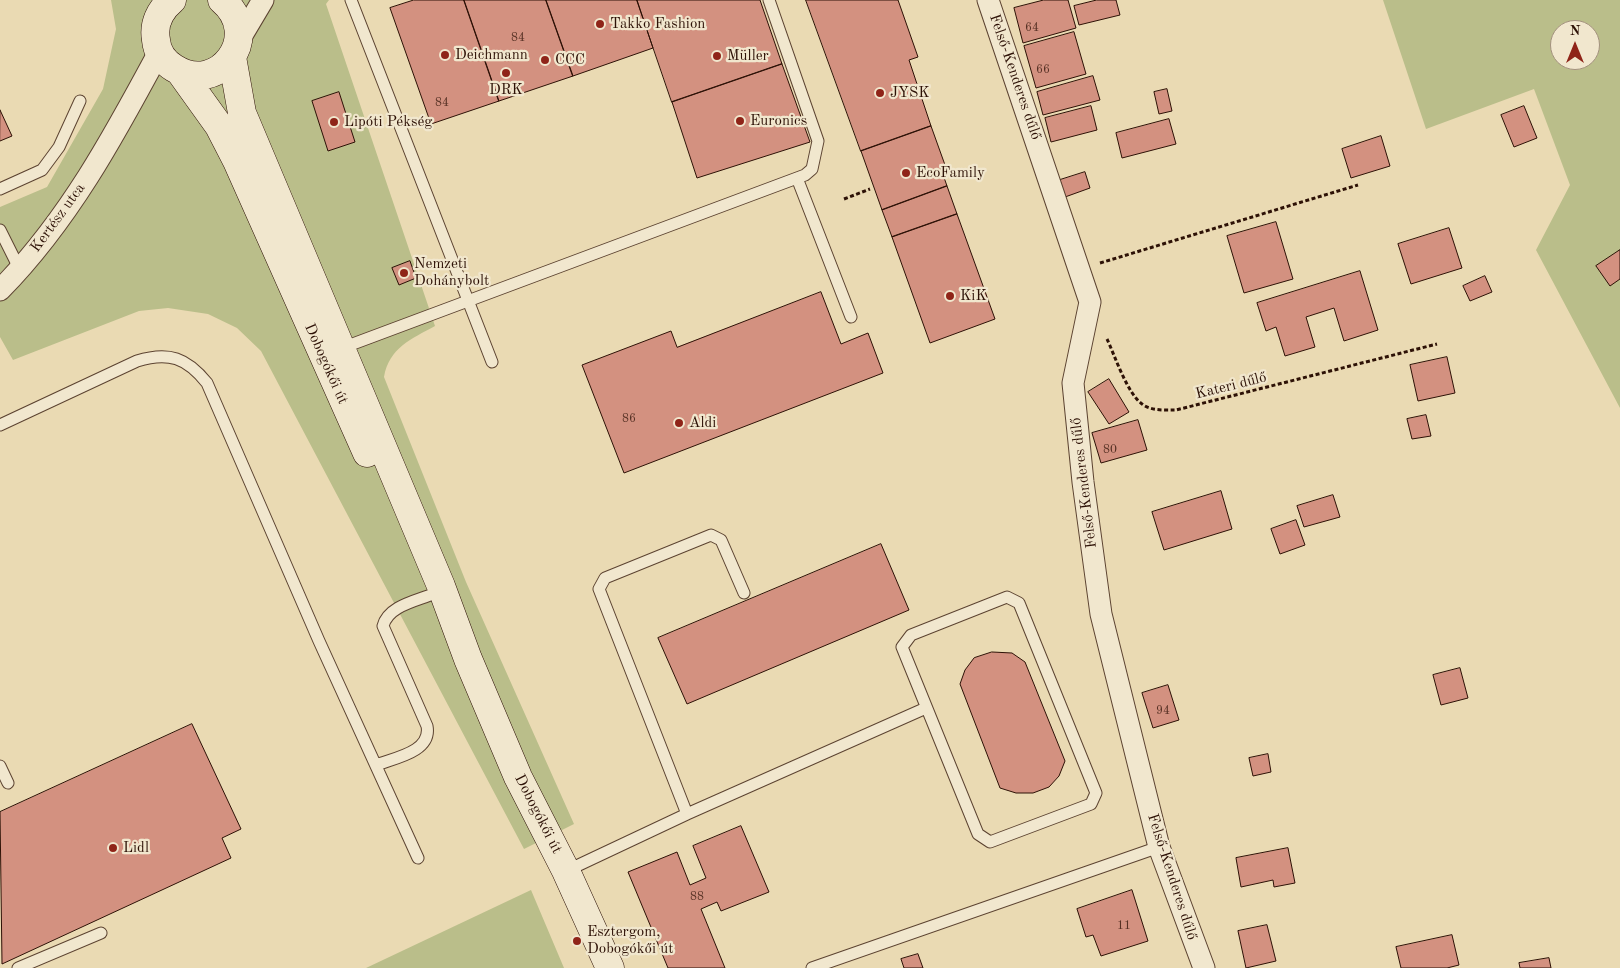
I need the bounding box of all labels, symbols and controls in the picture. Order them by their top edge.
street label: Felső-Kenderes dűlő [985,12,1045,142]
place label: Takko Fashion [610,15,705,33]
marker: Takko Fashion [594,18,606,30]
north arrow [1550,20,1600,70]
house number: 64 [1025,21,1039,35]
text: N [1570,24,1580,38]
house number: 84 [511,31,525,45]
place label: Deichmann [455,46,528,64]
place label: Müller [727,47,769,65]
marker: Deichmann [439,49,451,61]
marker: Müller [711,50,723,62]
place label: CCC [555,51,585,69]
marker: CCC [539,54,551,66]
house number: 66 [1036,63,1050,77]
marker: DRK [500,67,512,79]
place label: DRK [489,81,523,99]
place label: JYSK [890,84,930,102]
marker: JYSK [874,87,886,99]
house number: 84 [435,96,449,110]
place label: Euronics [750,112,807,130]
place label: Lipóti Pékség [344,113,432,131]
marker: Euronics [734,115,746,127]
marker: Lipóti Pékség [328,116,340,128]
place label: EcoFamily [916,164,985,182]
marker: EcoFamily [900,167,912,179]
street label: Kertész utca [27,180,89,256]
place label: Nemzeti Dohánybolt [414,255,489,290]
marker: Nemzeti Dohánybolt [398,267,410,279]
place label: KiK [960,287,987,305]
marker: KiK [944,290,956,302]
street label: Dobogókői út [300,321,352,407]
street label: Kateri dűlő [1194,368,1268,404]
house number: 86 [622,412,636,426]
place label: Aldi [689,414,716,432]
marker: Aldi [673,417,685,429]
street label: Felső-Kenderes dűlő [1067,417,1101,549]
house number: 80 [1103,443,1117,457]
house number: 94 [1156,704,1170,718]
street label: Dobogókői út [510,771,566,857]
street label: Felső-Kenderes dűlő [1143,812,1201,942]
place label: Lidl [123,839,149,857]
marker: Lidl [107,842,119,854]
house number: 88 [690,890,704,904]
house number: 11 [1117,919,1131,933]
place label: Esztergom, Dobogókői út [587,923,674,958]
marker: Esztergom, Dobogókői út [571,935,583,947]

